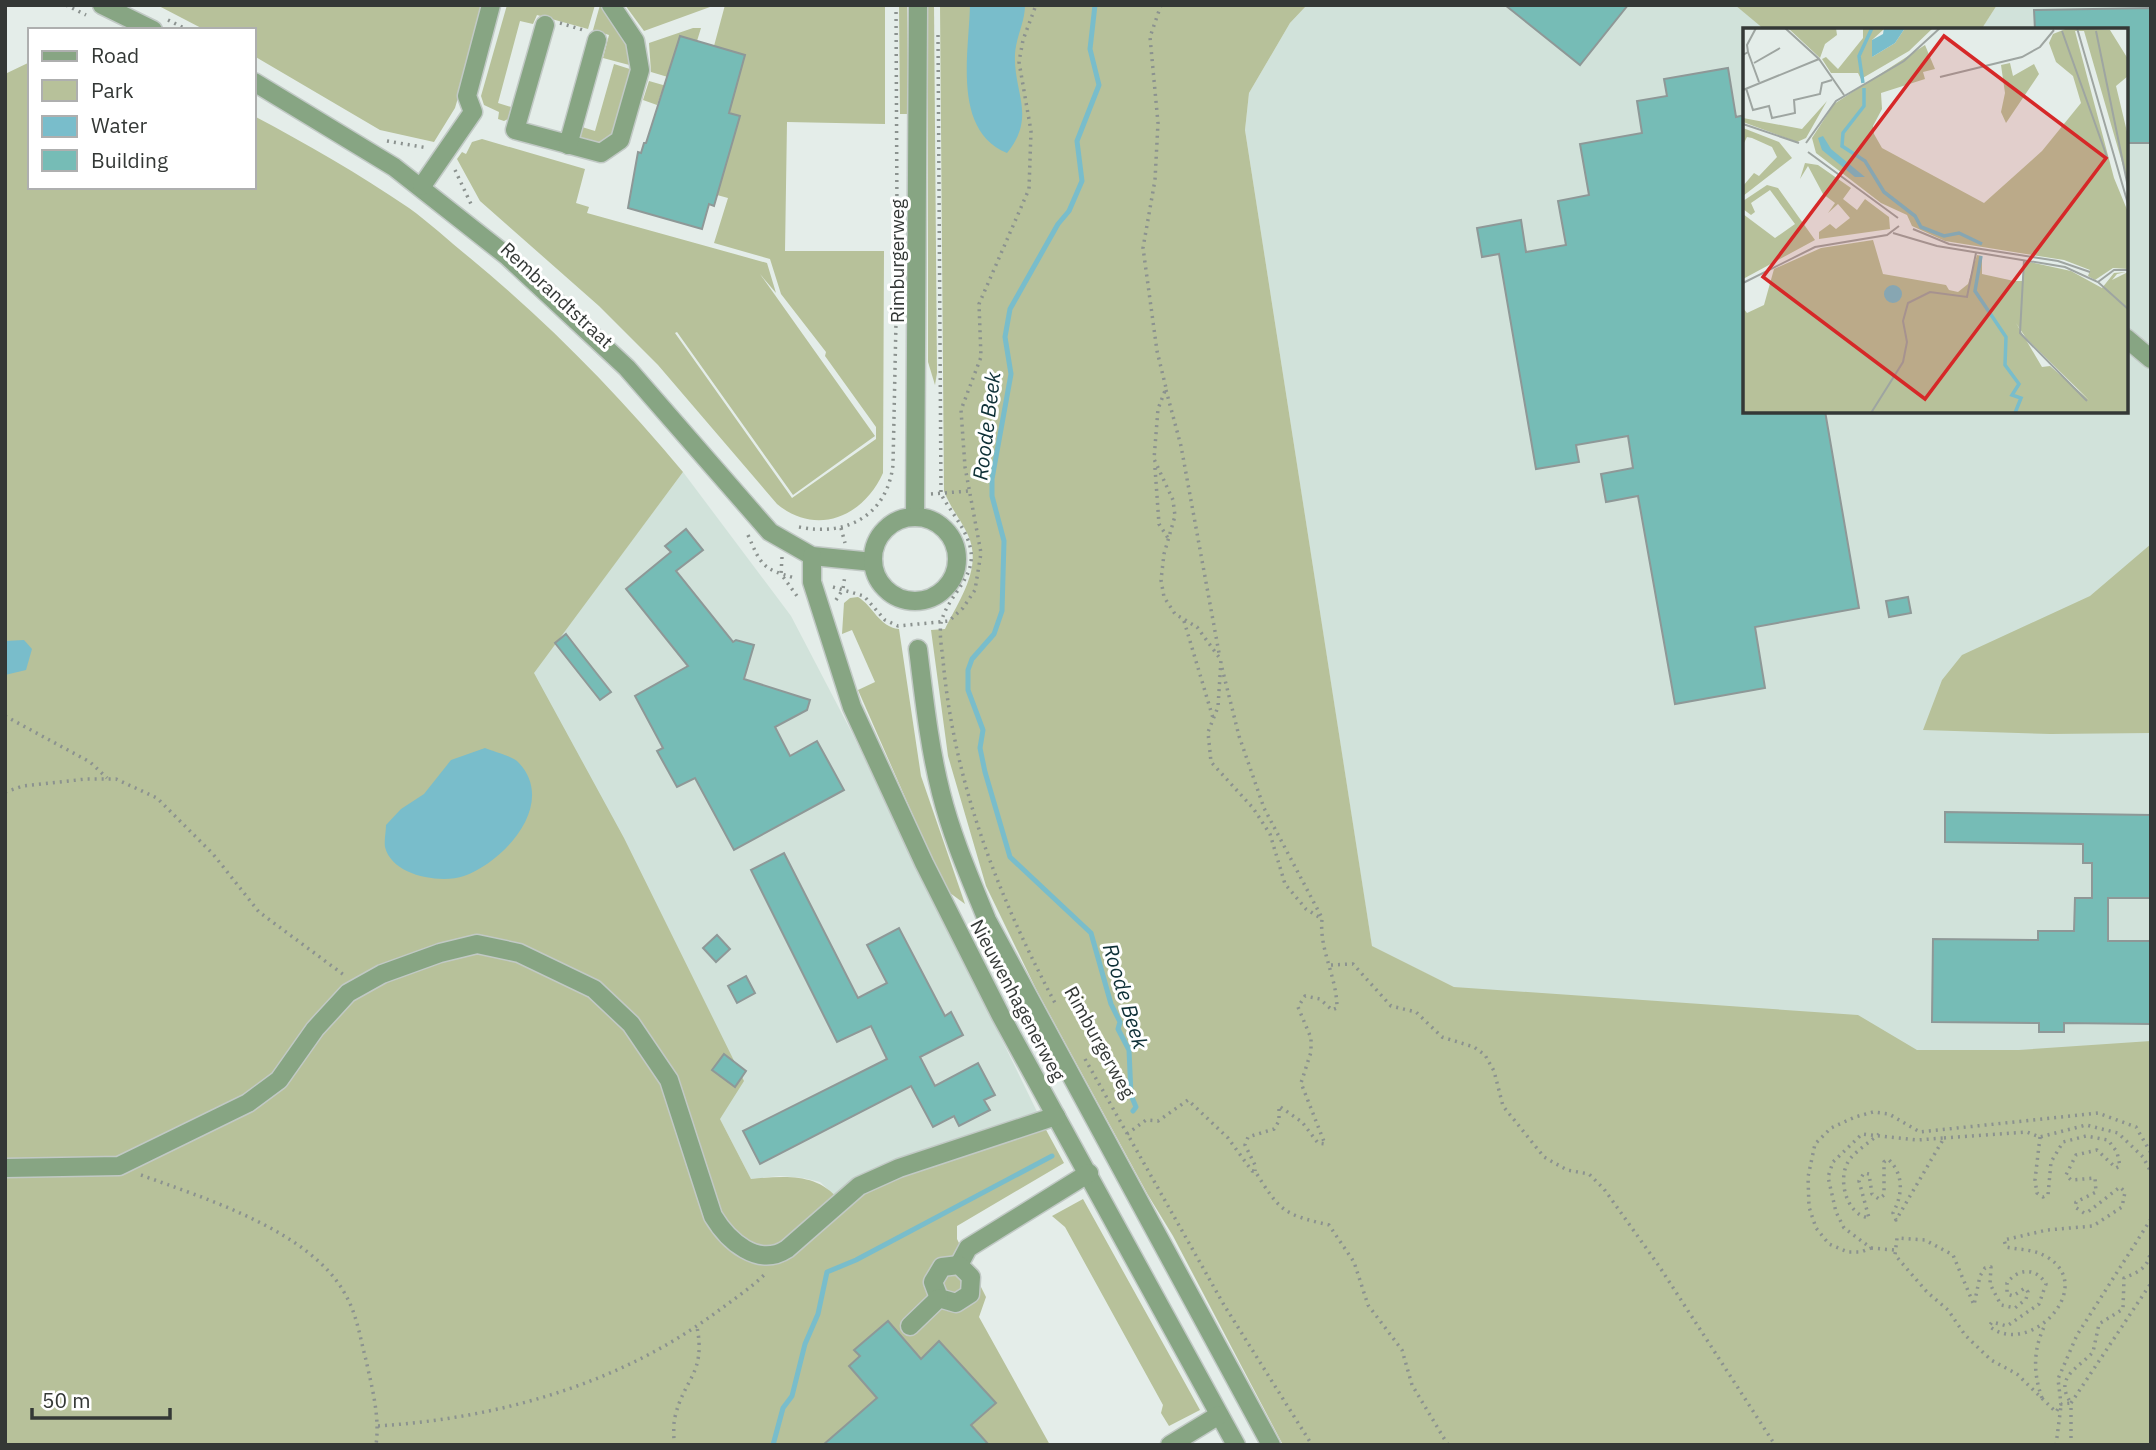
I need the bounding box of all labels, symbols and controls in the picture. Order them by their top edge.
legend [28,28,256,189]
inset map [1743,28,2128,413]
text: Road [91,41,139,69]
text: Park [91,76,134,104]
text: Water [91,111,148,139]
text: Building [91,146,168,174]
street label: Rimburgerweg [885,199,909,323]
street label: Rembrandtstraat [496,237,618,353]
water label: Roode Beek [965,369,1007,482]
street label: Nieuwenhagenerweg [965,915,1071,1085]
water label: Roode Beek [1097,940,1156,1053]
street label: Rimburgerweg [1059,982,1141,1102]
scale bar [32,1376,170,1420]
text: 50 m [42,1386,91,1414]

